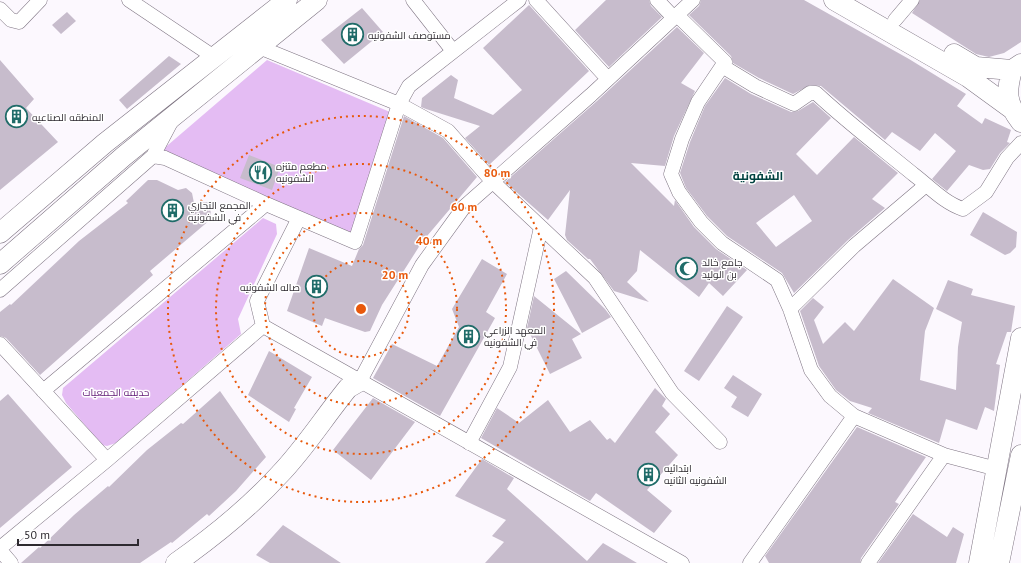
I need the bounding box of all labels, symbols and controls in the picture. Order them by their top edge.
building icon: مستوصف الشفونيه [340,22,366,48]
place label: مستوصف الشفونيه [368,29,451,42]
building icon: المنطقه الصناعيه [4,104,30,130]
place label: المنطقه الصناعيه [32,111,104,124]
restaurant icon: مطعم متنزه الشفونيه [247,159,273,185]
place label: مطعم متنزه الشفونيه [276,160,327,185]
text: 80 m [484,165,510,180]
district label: الشفونية [733,168,783,184]
building icon: المجمع التجاري في الشفونيه [159,198,185,224]
place label: المجمع التجاري في الشفونيه [188,199,251,225]
text: 60 m [451,199,477,214]
text: 40 m [416,233,442,248]
mosque icon: جامع خالد بن الوليد [673,255,699,281]
place label: جامع خالد بن الوليد [702,256,743,281]
text: 20 m [382,267,408,282]
building icon: صاله الشفونيه [303,274,329,300]
place label: صاله الشفونيه [240,281,300,294]
centre of rings [354,302,368,316]
building icon: المعهد الزراعي في الشفونيه [456,323,482,349]
place label: المعهد الزراعي في الشفونيه [484,324,546,350]
park label: حديقه الجمعيات [83,386,149,399]
building icon: ابتدائيه الشفونيه الثانيه [635,461,661,487]
place label: ابتدائيه الشفونيه الثانيه [664,462,727,487]
scale bar [18,521,138,547]
text: 50 m [24,527,50,542]

